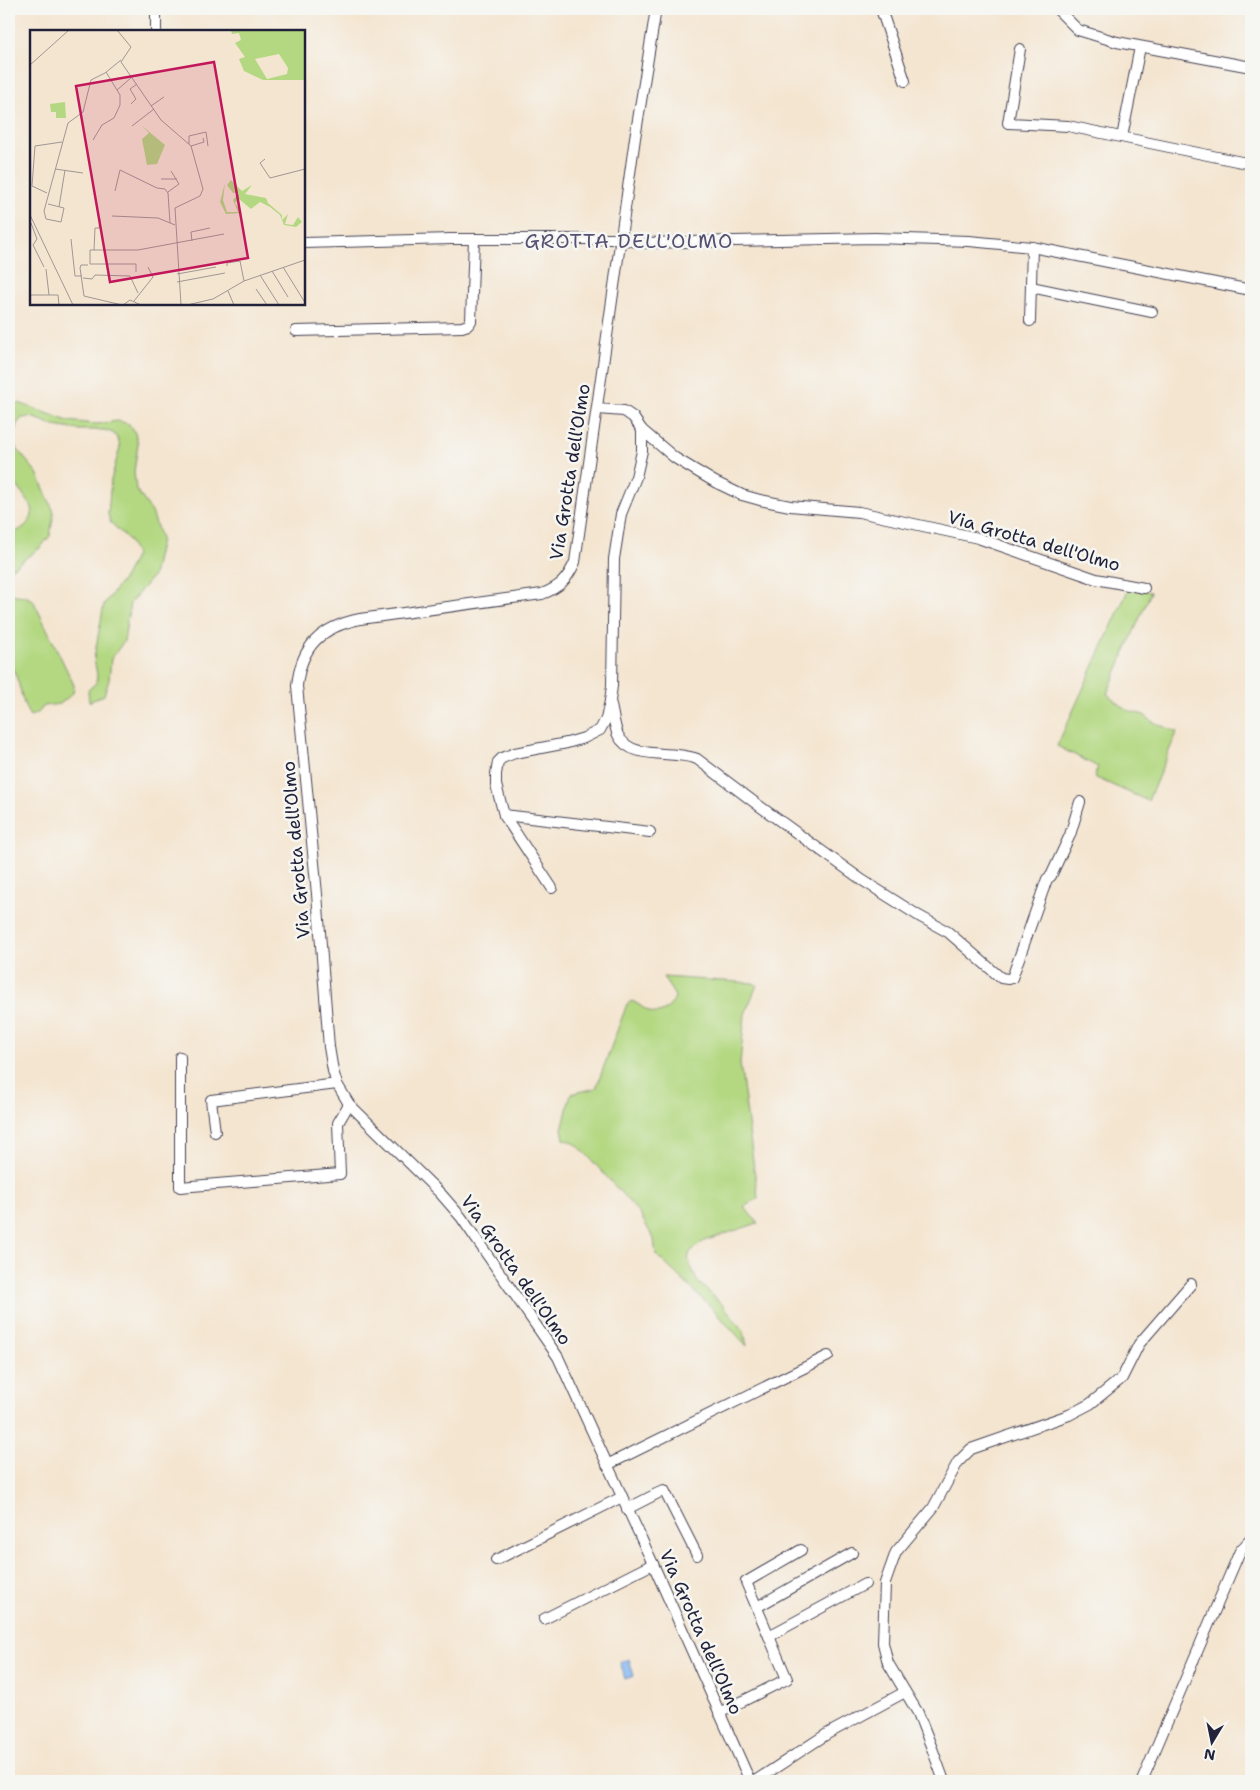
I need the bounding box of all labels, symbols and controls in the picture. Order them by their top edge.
inset map [30,30,305,305]
district label: GROTTA DELL'OLMO [524,228,734,254]
street label: Via Grotta dell'Olmo [544,382,596,562]
street label: Via Grotta dell'Olmo [945,505,1123,577]
street label: Via Grotta dell'Olmo [276,760,316,940]
street label: Via Grotta dell'Olmo [455,1190,577,1350]
street label: Via Grotta dell'Olmo [654,1546,748,1718]
north arrow [1188,1718,1238,1768]
text: N [1203,1745,1217,1765]

